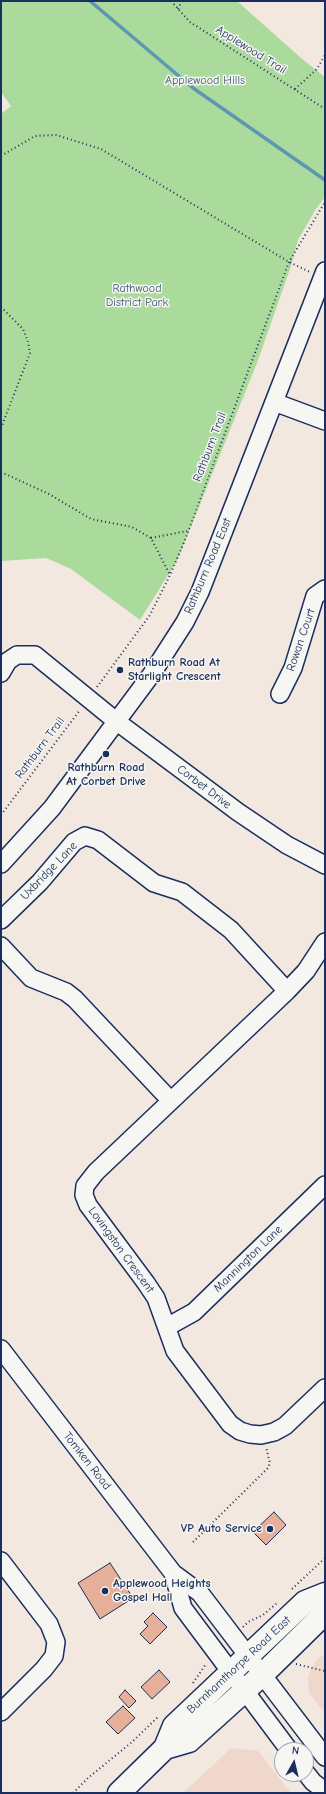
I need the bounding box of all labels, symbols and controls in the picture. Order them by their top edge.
street label: Applewood Trail [213,23,289,77]
park label: Applewood Hills [165,74,245,88]
park label: Rathwood District Park [106,282,168,310]
street label: Rathburn Trail [190,410,230,484]
street label: Rathburn Road East [181,516,235,616]
street label: Rowan Court [284,607,318,673]
place label: Rathburn Road At Starlight Crescent [128,656,221,684]
marker: Rathburn Road At Starlight Crescent [115,665,125,675]
street label: Rathburn Trail [12,714,68,782]
marker: Rathburn Road At Corbet Drive [101,749,111,759]
place label: Rathburn Road At Corbet Drive [66,761,146,789]
street label: Corbet Drive [174,762,234,812]
street label: Uxbridge Lane [18,839,80,903]
street label: Lovingston Crescent [85,1204,157,1296]
street label: Mannington Lane [211,1223,285,1295]
street label: Tomken Road [60,1429,114,1493]
place label: VP Auto Service [181,1522,262,1536]
marker: VP Auto Service [265,1524,275,1534]
place label: Applewood Heights Gospel Hall [113,1577,211,1605]
marker: Applewood Heights Gospel Hall [100,1586,110,1596]
street label: Burnhamthorpe Road East [184,1613,294,1717]
north arrow [274,1742,314,1782]
text: N [291,1744,300,1758]

